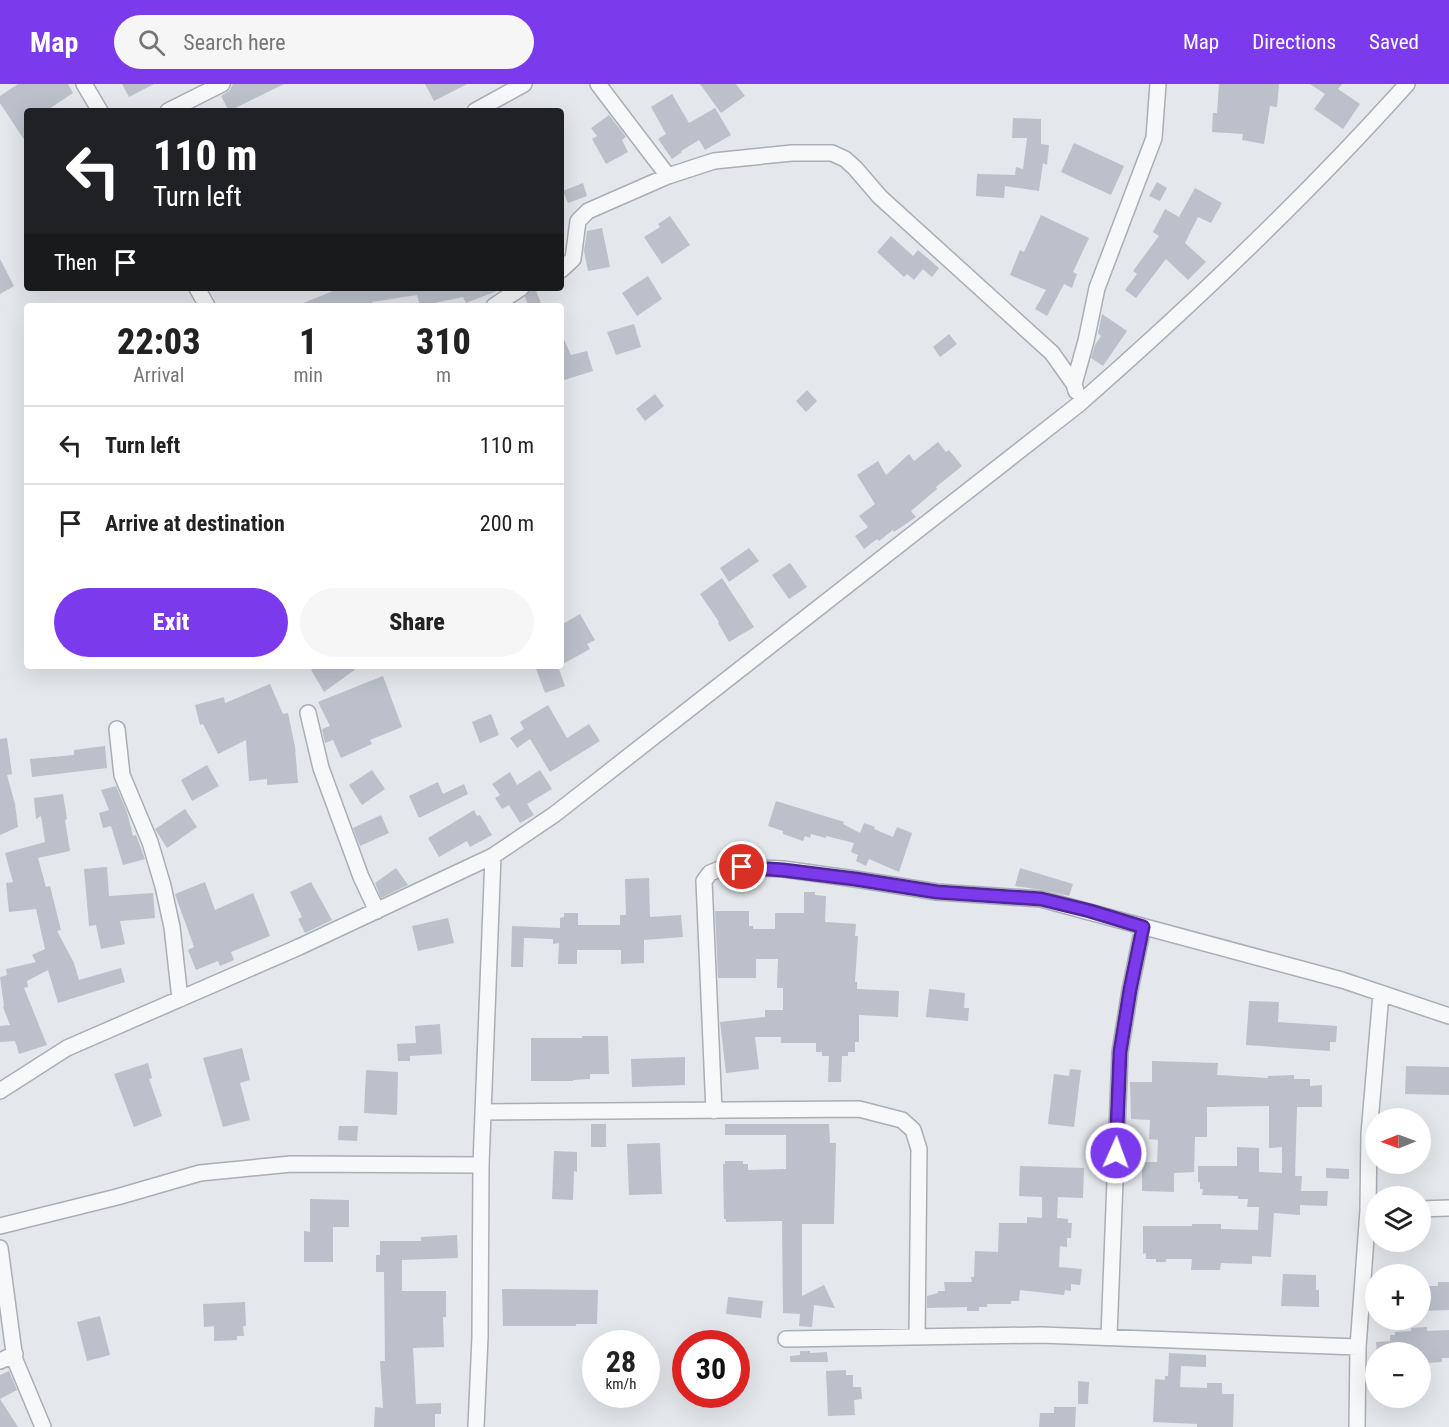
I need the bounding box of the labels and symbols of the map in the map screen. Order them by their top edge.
pin [716,841,767,892]
north arrow [1365,1108,1431,1174]
position arrow [1084,1121,1148,1185]
speed limit sign: 30 [672,1330,750,1408]

